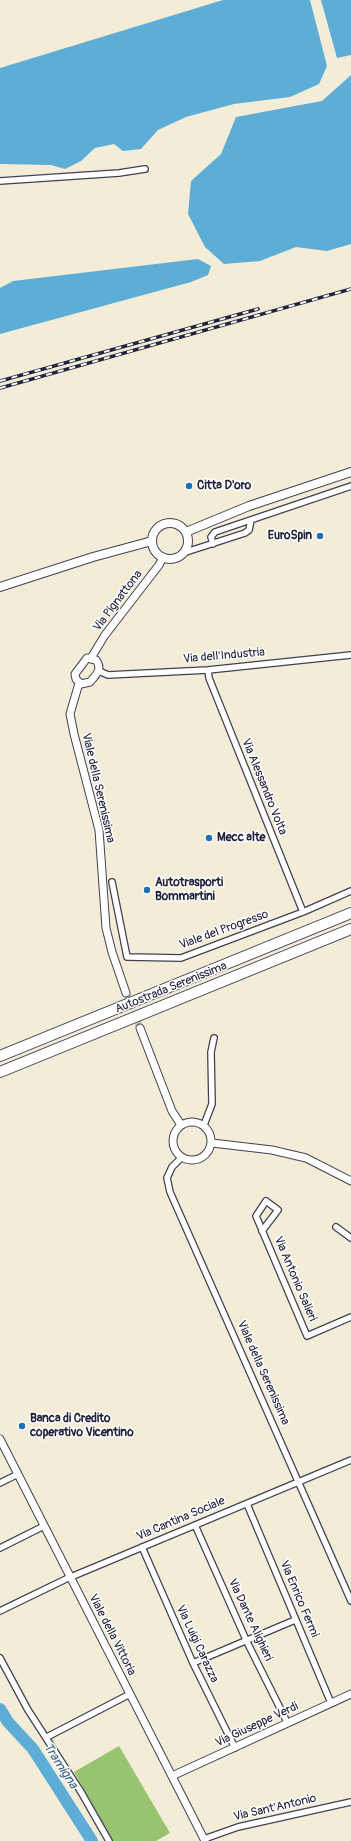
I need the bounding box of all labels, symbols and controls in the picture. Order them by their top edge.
place label: Citta D'oro [197,479,251,493]
marker: Citta D'oro [184,481,194,491]
place label: EuroSpin [268,529,312,543]
marker: EuroSpin [315,531,325,541]
street label: Via Pignattona [90,568,146,634]
street label: Via dell'Industria [183,645,265,667]
street label: Viale della Serenissima [78,732,118,844]
street label: Via Alessandro Volta [238,737,290,837]
place label: Mecc alte [217,831,266,845]
marker: Mecc alte [204,833,214,843]
place label: Autotrasporti Bommartini [155,876,223,904]
marker: Autotrasporti Bommartini [142,885,152,895]
street label: Viale del Progresso [178,907,270,953]
street label: Autostrada Serenissima [113,959,229,1017]
street label: Via Antonio Salieri [271,1234,319,1324]
street label: Viale della Serenissima [234,1319,292,1427]
place label: Banca di Credito coperativo Vicentino [30,1412,134,1440]
marker: Banca di Credito coperativo Vicentino [17,1421,27,1431]
street label: Via Cantina Sociale [135,1494,227,1544]
street label: Via Enrico Fermi [276,1558,322,1640]
street label: Via Dante Alighieri [225,1576,275,1664]
street label: Viale della Vittoria [85,1592,139,1678]
street label: Via Luigi Carazza [173,1603,221,1685]
street label: Via Giuseppe Verdi [213,1699,301,1751]
water label: Tramigna [39,1740,81,1792]
street label: Via Sant'Antonio [232,1791,318,1825]

